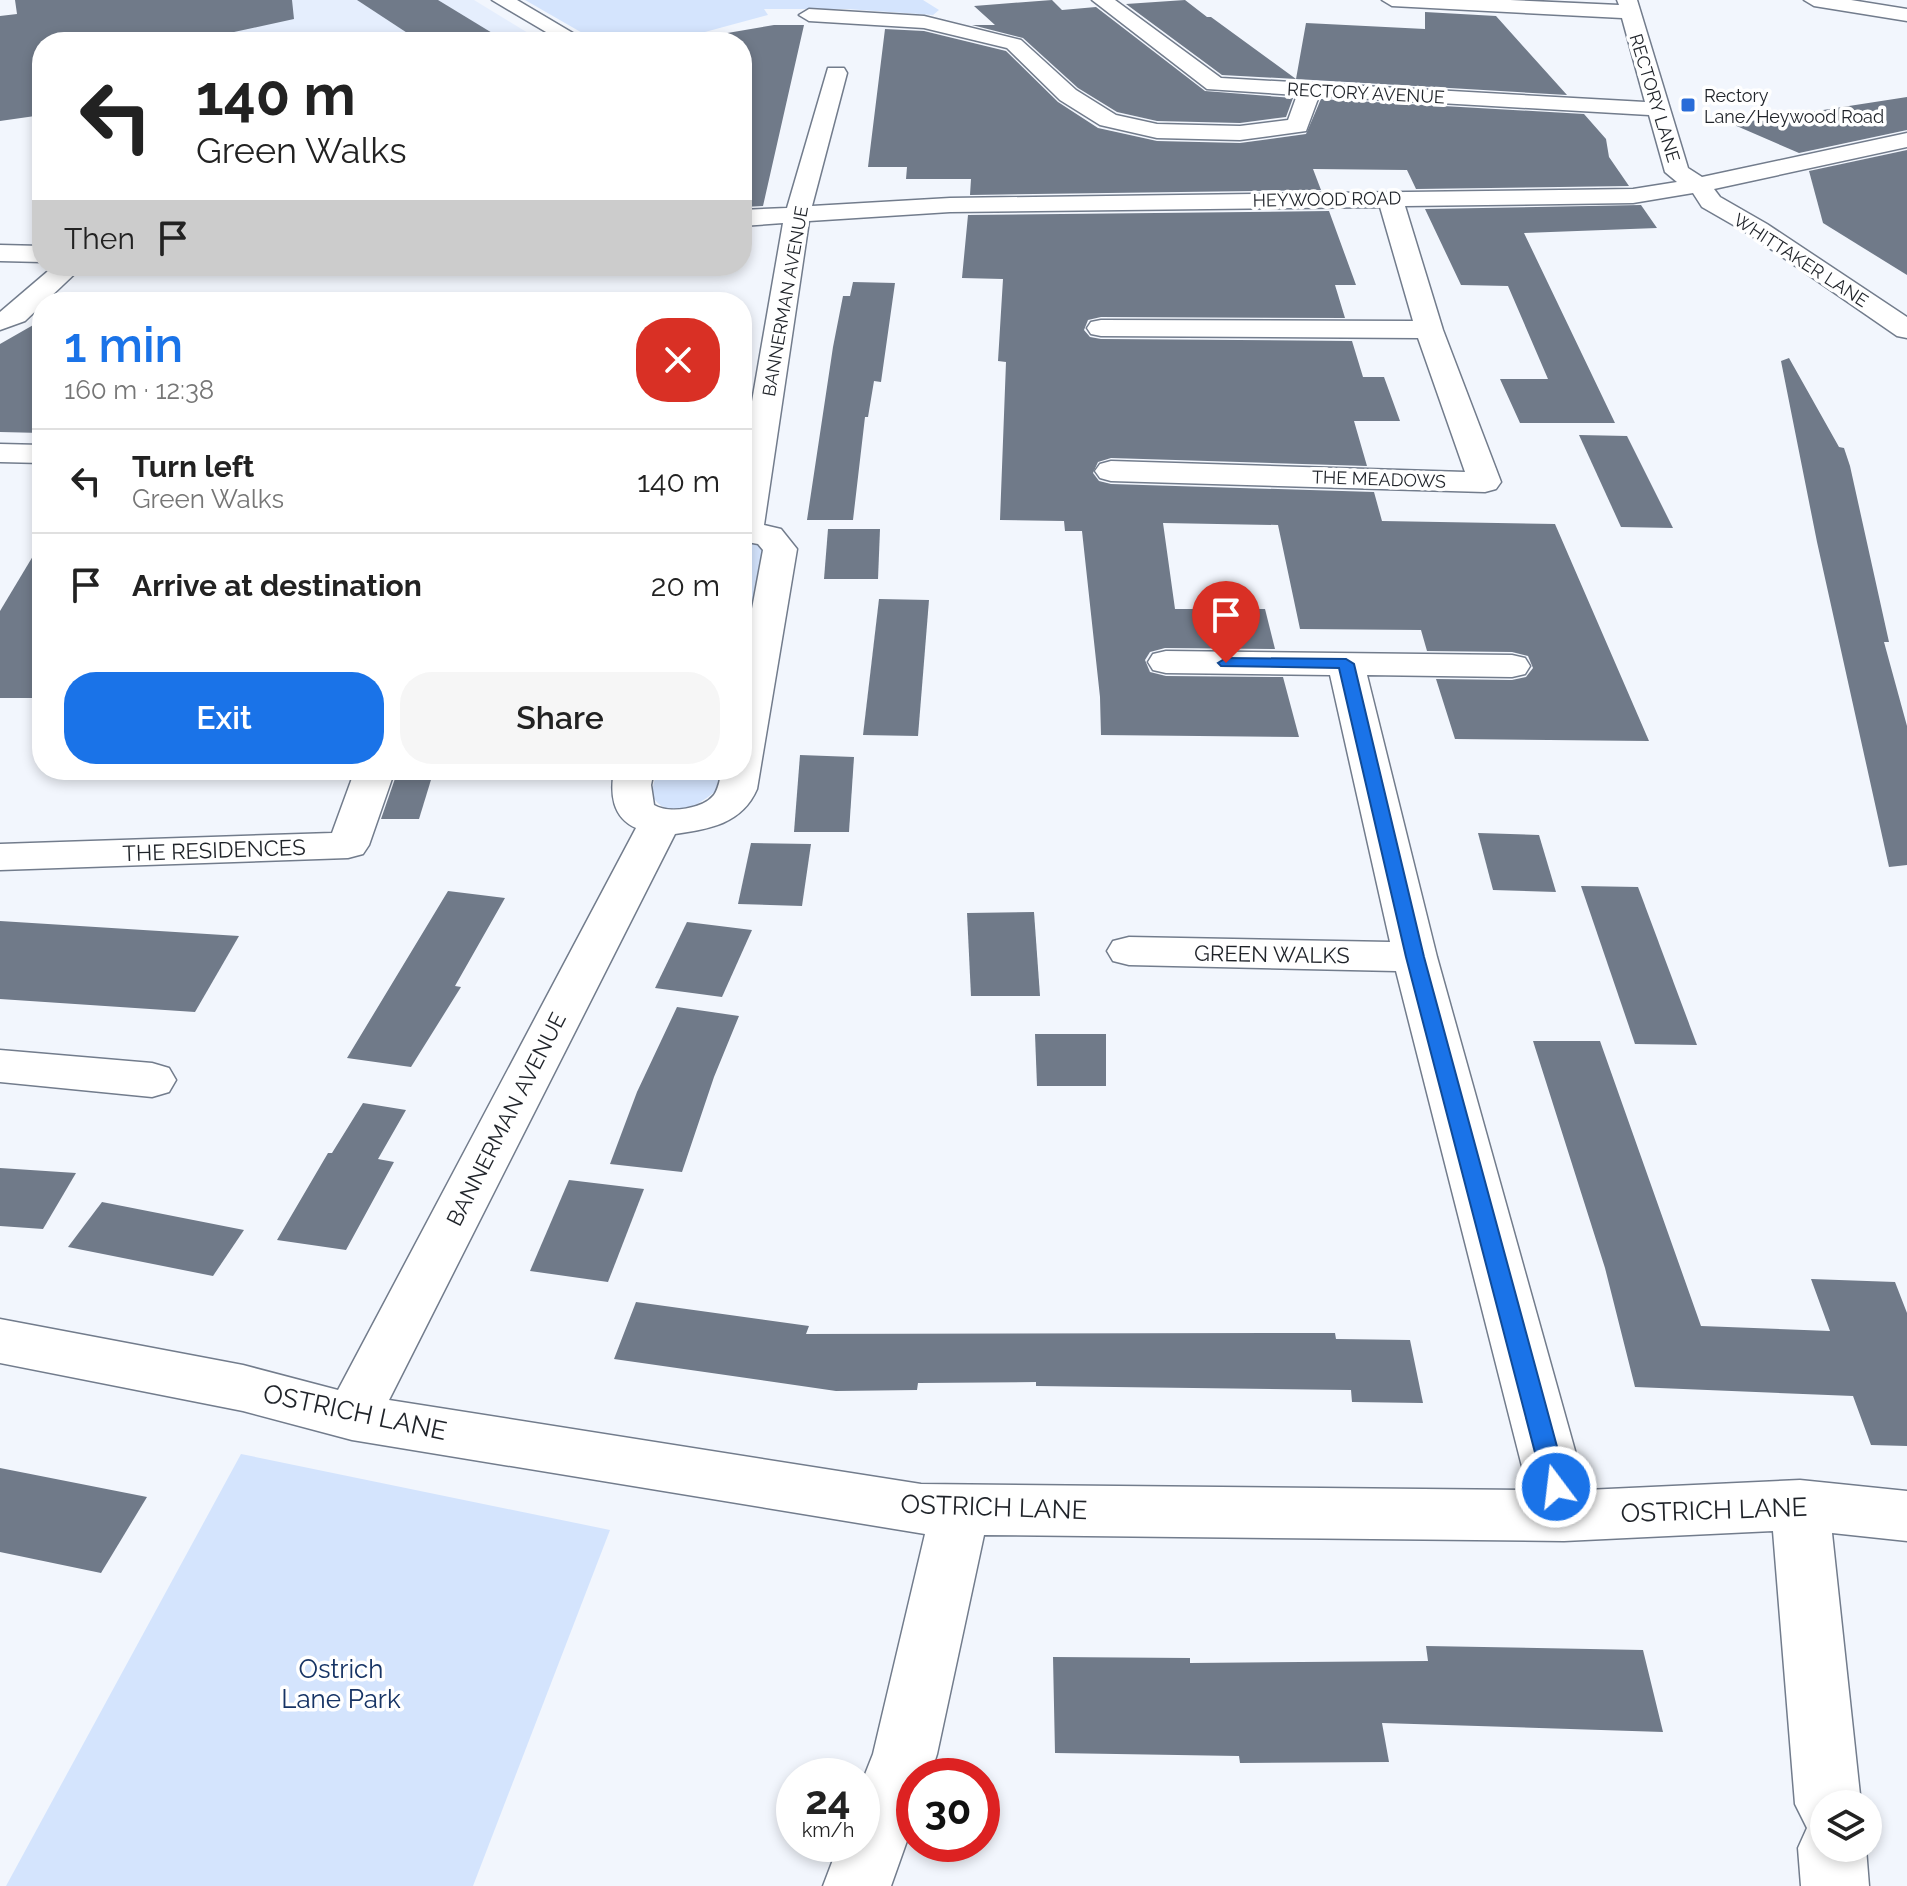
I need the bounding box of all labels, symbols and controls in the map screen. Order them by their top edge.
street label: RECTORY LANE [1625,31,1685,165]
text: 140 m [196,62,356,128]
icon: left [64,64,168,168]
street label: RECTORY AVENUE [1287,78,1445,108]
place label: Rectory Lane/Heywood Road [1704,85,1884,127]
marker: Rectory Lane/Heywood Road [1679,96,1697,114]
text: Green Walks [196,129,407,171]
street label: HEYWOOD ROAD [1252,187,1402,211]
street label: BANNERMAN AVENUE [758,204,812,398]
street label: WHITTAKER LANE [1730,209,1872,311]
icon: arrive [151,216,195,260]
text: Then [64,221,135,256]
text: 1 min [64,317,183,373]
button: close [636,318,720,402]
text: 160 m · 12:38 [64,375,214,405]
text: Turn left [132,449,254,484]
icon: left [64,459,108,503]
text: 140 m [637,464,720,499]
street label: THE MEADOWS [1312,466,1446,492]
text: Green Walks [132,484,284,514]
icon: arrive [64,563,108,607]
text: Arrive at destination [132,568,422,603]
text: 20 m [651,568,720,603]
pin [1192,581,1260,663]
icon: arrive [1204,593,1248,637]
button: Exit [64,672,384,764]
button: Share [400,672,720,764]
street label: THE RESIDENCES [122,834,306,866]
street label: GREEN WALKS [1194,940,1350,968]
street label: BANNERMAN AVENUE [441,1008,571,1230]
street label: OSTRICH LANE [260,1378,450,1446]
position arrow [1514,1445,1598,1529]
street label: OSTRICH LANE [900,1489,1088,1525]
street label: OSTRICH LANE [1620,1492,1808,1528]
park label: Ostrich Lane Park [281,1654,401,1714]
speed limit sign: 30 [896,1758,1000,1862]
text: 24 [805,1776,851,1823]
map controls [1810,1790,1882,1862]
button: layers [1810,1790,1882,1862]
text: km/h [802,1818,854,1842]

